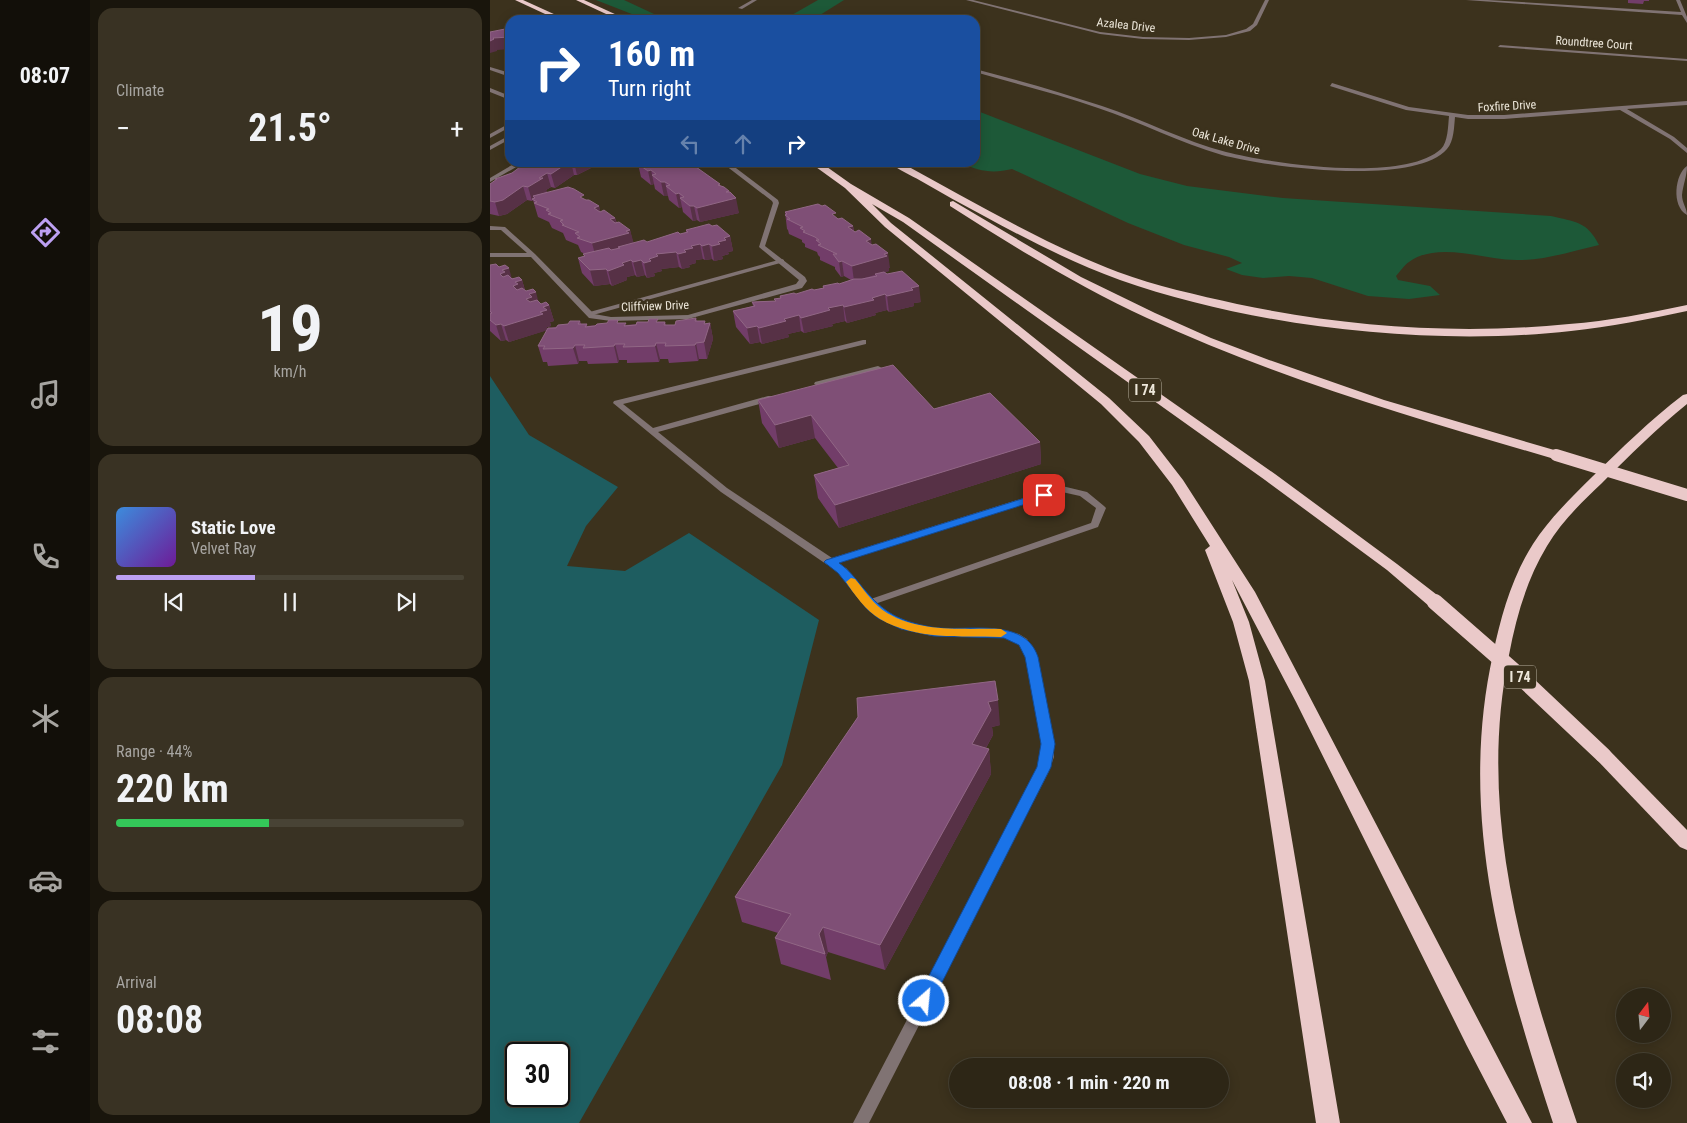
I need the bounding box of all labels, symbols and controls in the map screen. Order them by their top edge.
street label: Azalea Drive [1096,15,1156,35]
street label: Roundtree Court [1555,33,1633,53]
text: 160 m [608,34,695,75]
icon: right [525,35,590,100]
text: 08:07 [20,63,70,88]
text: Turn right [608,76,691,101]
text: Climate [116,81,164,100]
street label: Foxfire Drive [1477,97,1537,115]
text: 21.5° [248,106,332,150]
text: − [116,112,130,145]
text: + [450,112,464,145]
street label: Oak Lake Drive [1190,125,1262,158]
icon: left [676,130,704,158]
icon: ahead [729,130,757,158]
icon: right [782,130,810,158]
icon: directions [28,215,63,250]
text: 19 [257,291,323,367]
street label: Cliffview Drive [621,298,690,314]
text: km/h [274,362,306,381]
icon: music [28,377,63,412]
road number: I 74 [1129,378,1161,402]
pin [1023,474,1065,516]
icon: arrive [1030,481,1058,509]
text: Static Love [191,516,276,539]
icon: phone [28,539,63,574]
text: Velvet Ray [191,539,256,558]
icon: previous [160,588,188,616]
icon: pause [276,588,304,616]
icon: next [392,588,420,616]
road number: I 74 [1504,666,1536,689]
icon: climate [28,701,63,736]
text: Range · 44% [116,742,192,761]
text: 220 km [116,767,229,811]
icon: car [28,863,63,898]
text: Arrival [116,973,157,992]
position arrow [897,974,949,1026]
north arrow [1616,988,1671,1042]
map controls [1616,988,1671,1108]
text: 08:08 [116,998,203,1042]
icon: filters [28,1024,63,1059]
speed limit sign: 30 [505,1042,570,1107]
button: sound [1616,1053,1671,1108]
text: 08:08 · 1 min · 220 m [1008,1071,1170,1094]

